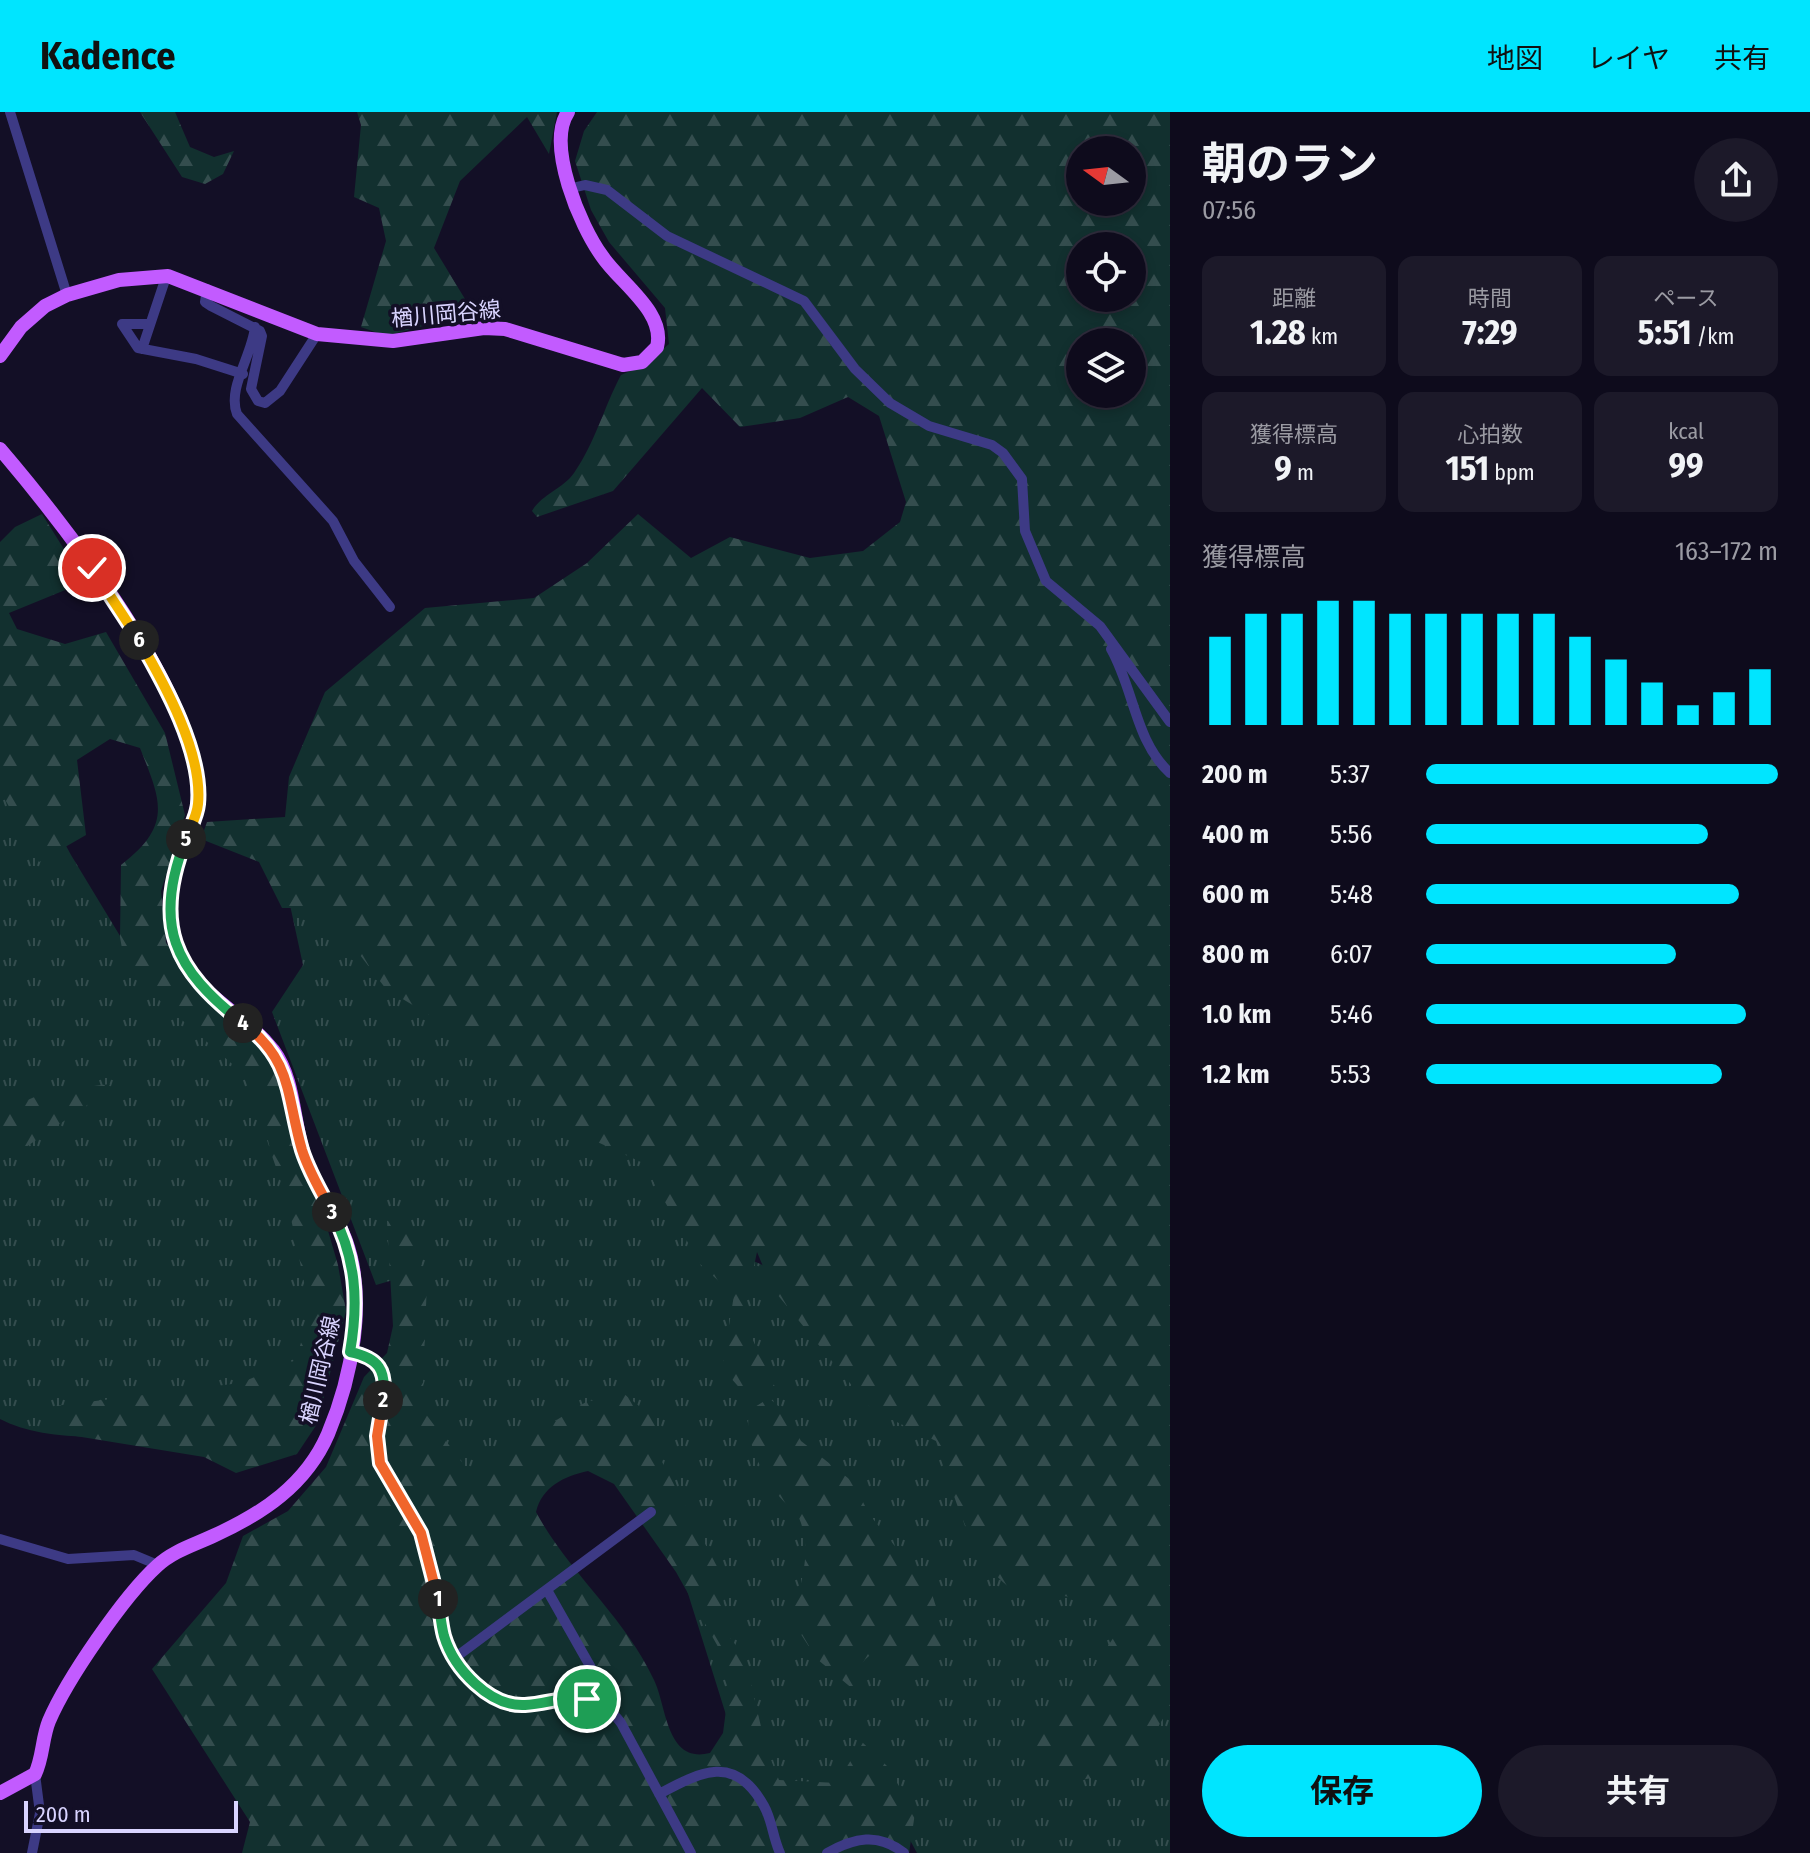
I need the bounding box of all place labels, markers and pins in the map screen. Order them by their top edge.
pin [58,534,126,602]
pin: 6 [119,620,159,660]
pin: 5 [166,819,206,859]
pin: 4 [223,1003,263,1043]
pin: 3 [312,1192,352,1232]
pin: 2 [363,1380,403,1420]
pin: 1 [418,1579,458,1619]
pin [553,1665,621,1733]

